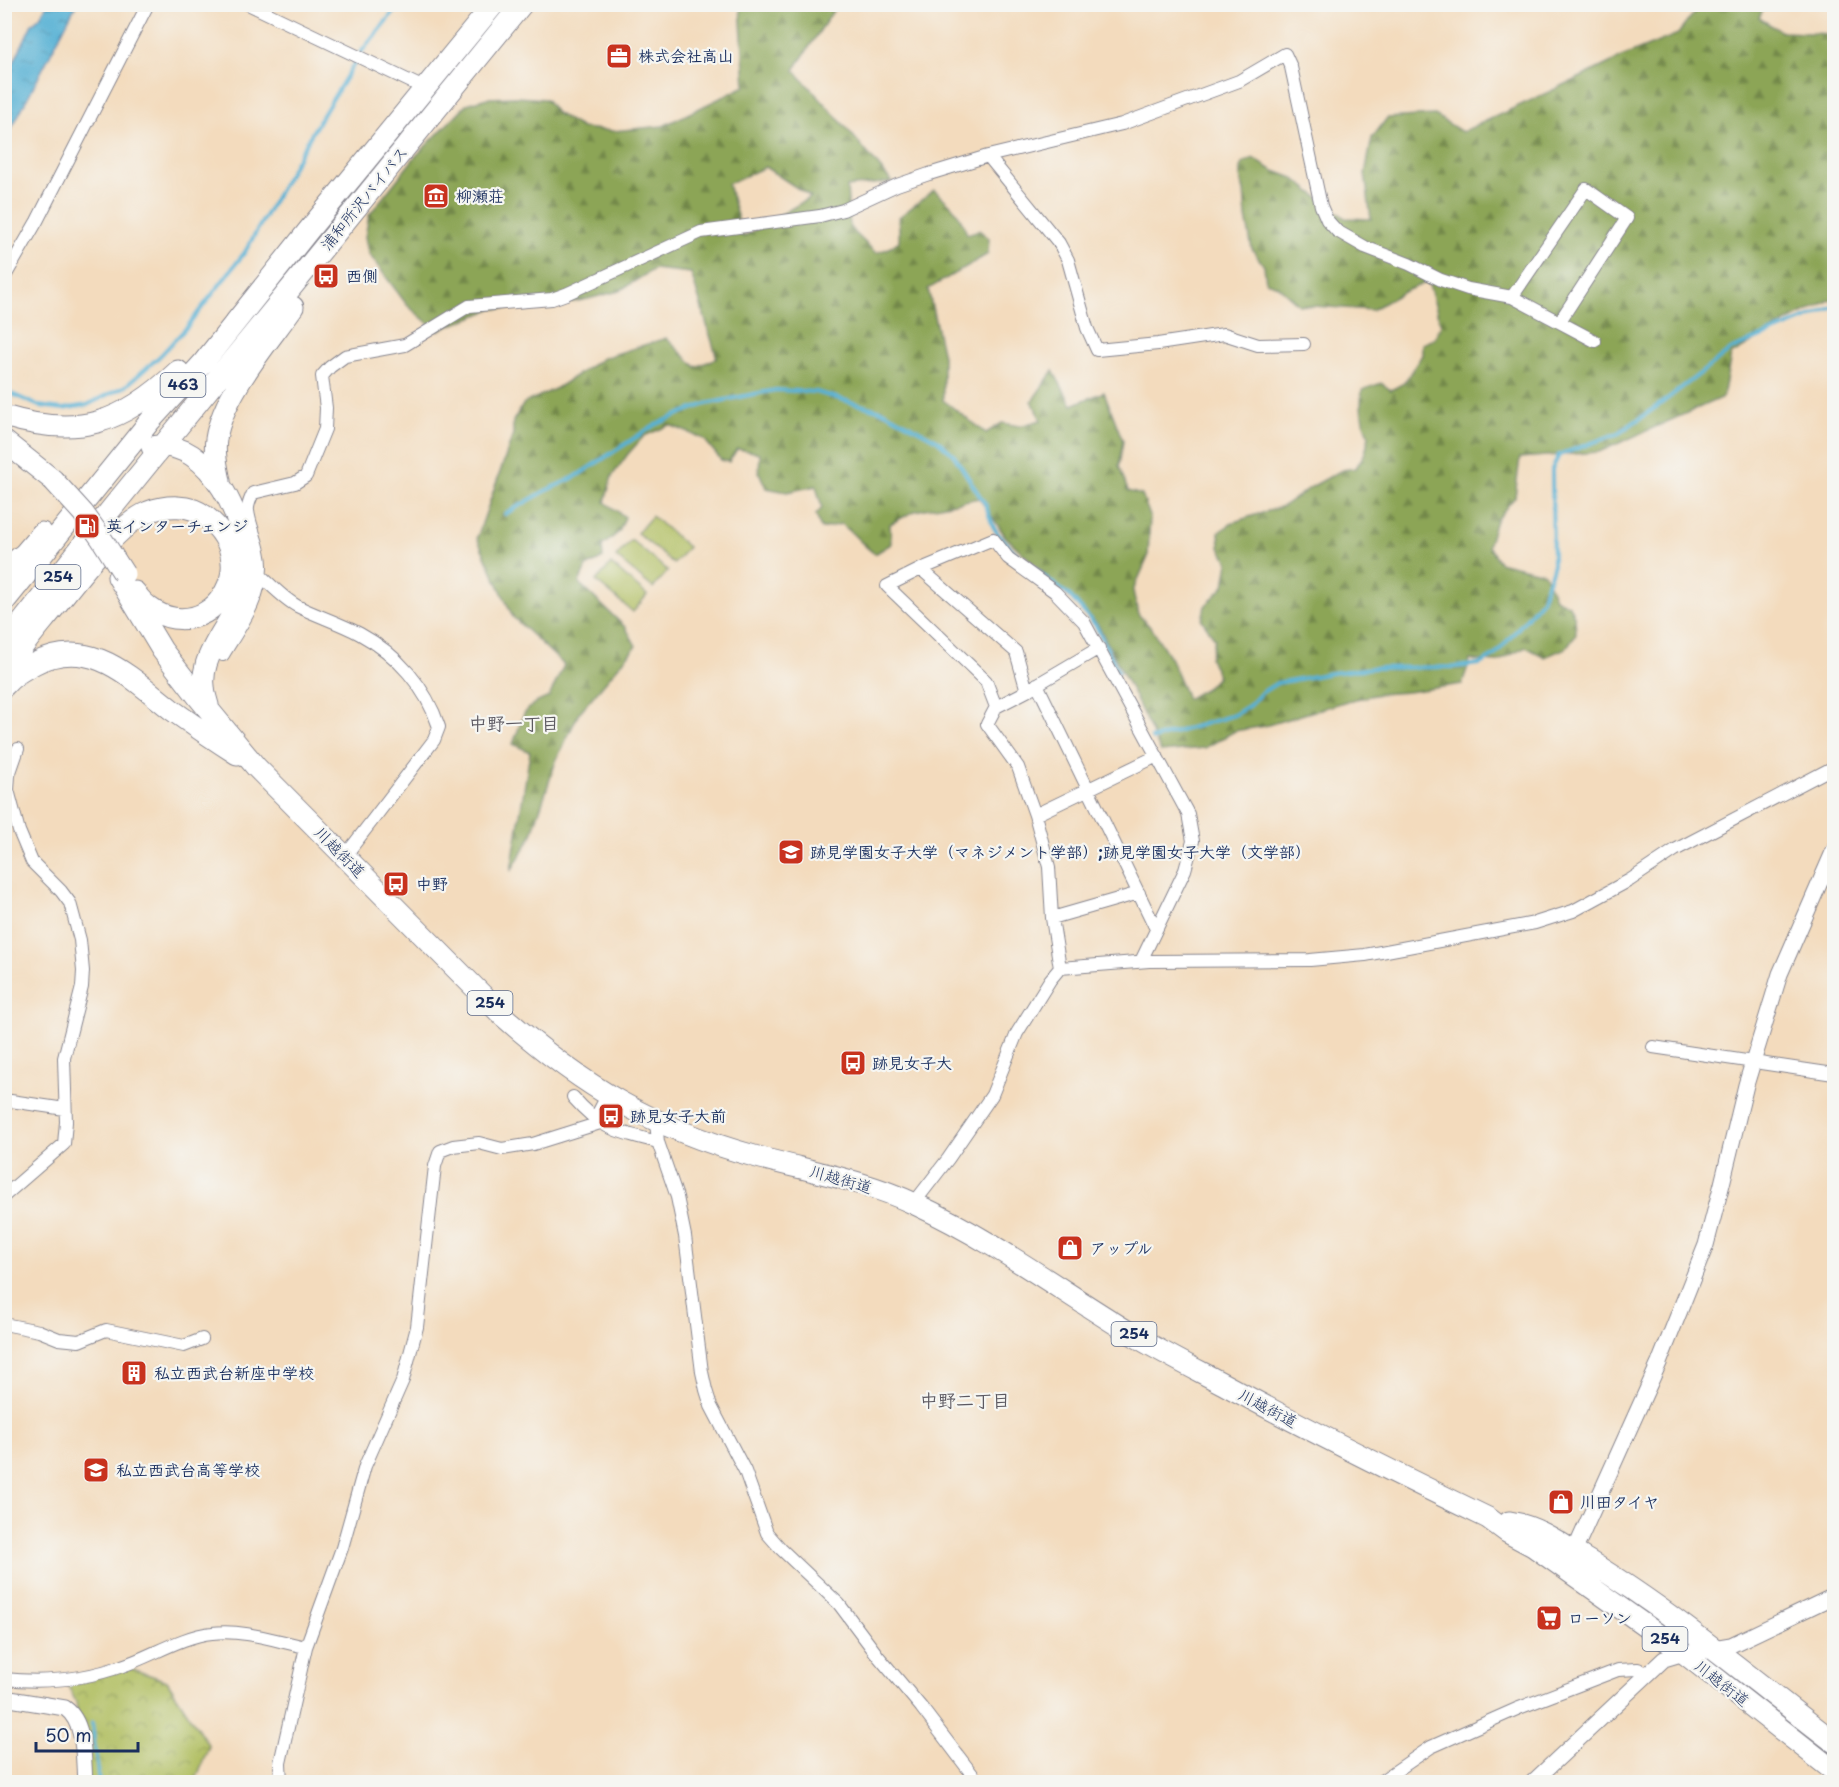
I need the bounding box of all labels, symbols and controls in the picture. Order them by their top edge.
office icon: 株式会社高山 [604,41,634,71]
place label: 株式会社高山 [638,43,734,67]
street label: 浦和所沢バイパス [314,140,413,255]
museum icon: 柳瀬荘 [421,181,451,211]
place label: 柳瀬荘 [456,183,504,207]
bus stop icon: 西側 [311,261,341,291]
place label: 西側 [346,263,378,287]
road number: 463 [160,373,206,397]
fuel station icon: 英インターチェンジ [72,511,102,541]
place label: 英インターチェンジ [106,513,248,537]
road number: 254 [36,565,80,589]
district label: 中野一丁目 [469,709,559,736]
street label: 川越街道 [310,820,372,882]
school or university icon: 跡見学園女子大学（マネジメント学部）;跡見学園女子大学（文学部） [776,837,806,867]
place label: 跡見学園女子大学（マネジメント学部）;跡見学園女子大学（文学部） [810,839,1311,863]
bus stop icon: 中野 [381,869,411,899]
place label: 中野 [416,871,448,895]
road number: 254 [468,991,512,1015]
bus stop icon: 跡見女子大 [838,1048,868,1078]
place label: 跡見女子大 [872,1050,952,1074]
bus stop icon: 跡見女子大前 [596,1101,626,1131]
place label: 跡見女子大前 [630,1103,726,1127]
street label: 川越街道 [807,1158,875,1198]
shop icon: アップル [1055,1233,1085,1263]
place label: アップル [1090,1235,1153,1259]
road number: 254 [1112,1322,1156,1346]
building icon: 私立西武台新座中学校 [119,1358,149,1388]
place label: 私立西武台新座中学校 [154,1360,314,1384]
street label: 川越街道 [1235,1381,1302,1433]
district label: 中野二丁目 [920,1386,1010,1413]
school or university icon: 私立西武台高等学校 [81,1455,111,1485]
place label: 私立西武台高等学校 [116,1457,260,1481]
shop icon: 川田タイヤ [1546,1487,1576,1517]
place label: 川田タイヤ [1580,1489,1659,1513]
supermarket icon: ローソン [1534,1603,1564,1633]
place label: ローソン [1568,1605,1632,1629]
road number: 254 [1642,1627,1688,1651]
street label: 川越街道 [1690,1653,1755,1711]
scale bar [36,1715,138,1753]
text: 50 m [45,1721,92,1748]

